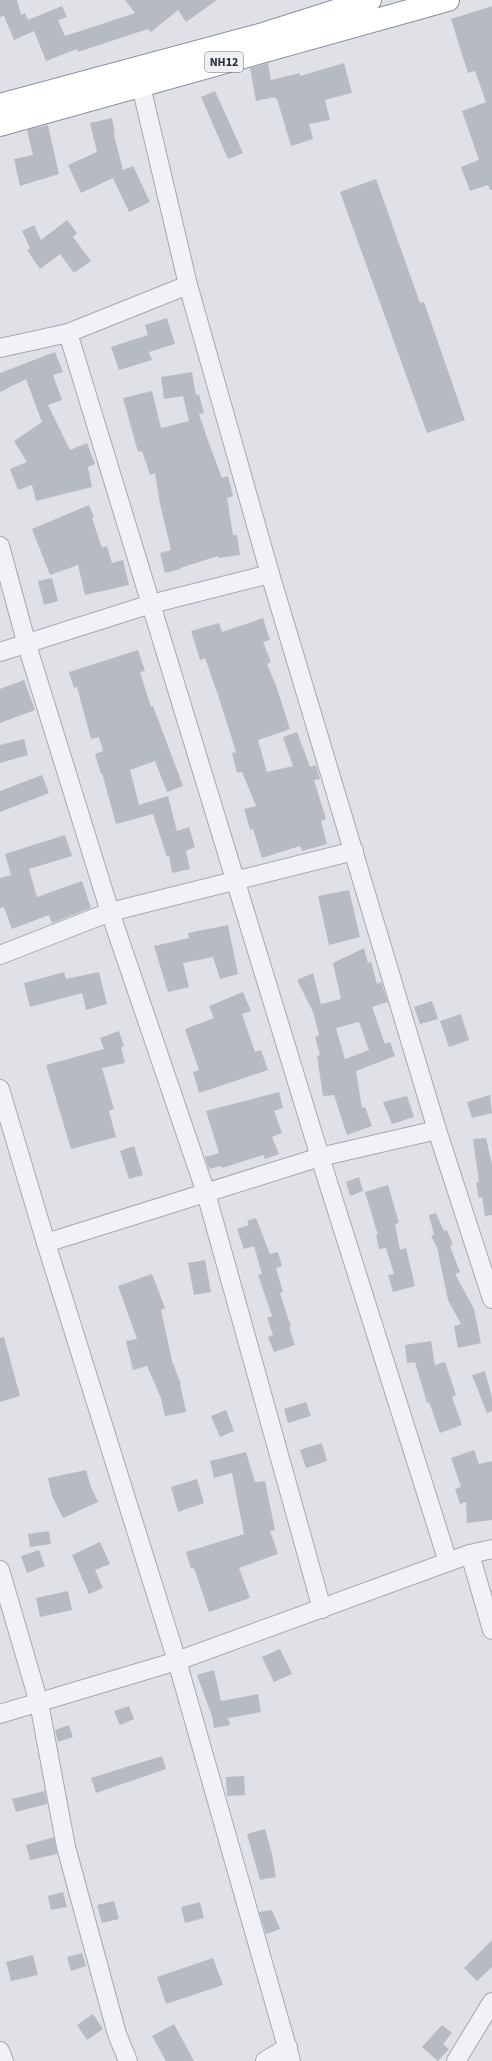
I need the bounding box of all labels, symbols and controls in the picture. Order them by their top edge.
road number: NH12 [205,52,243,72]

